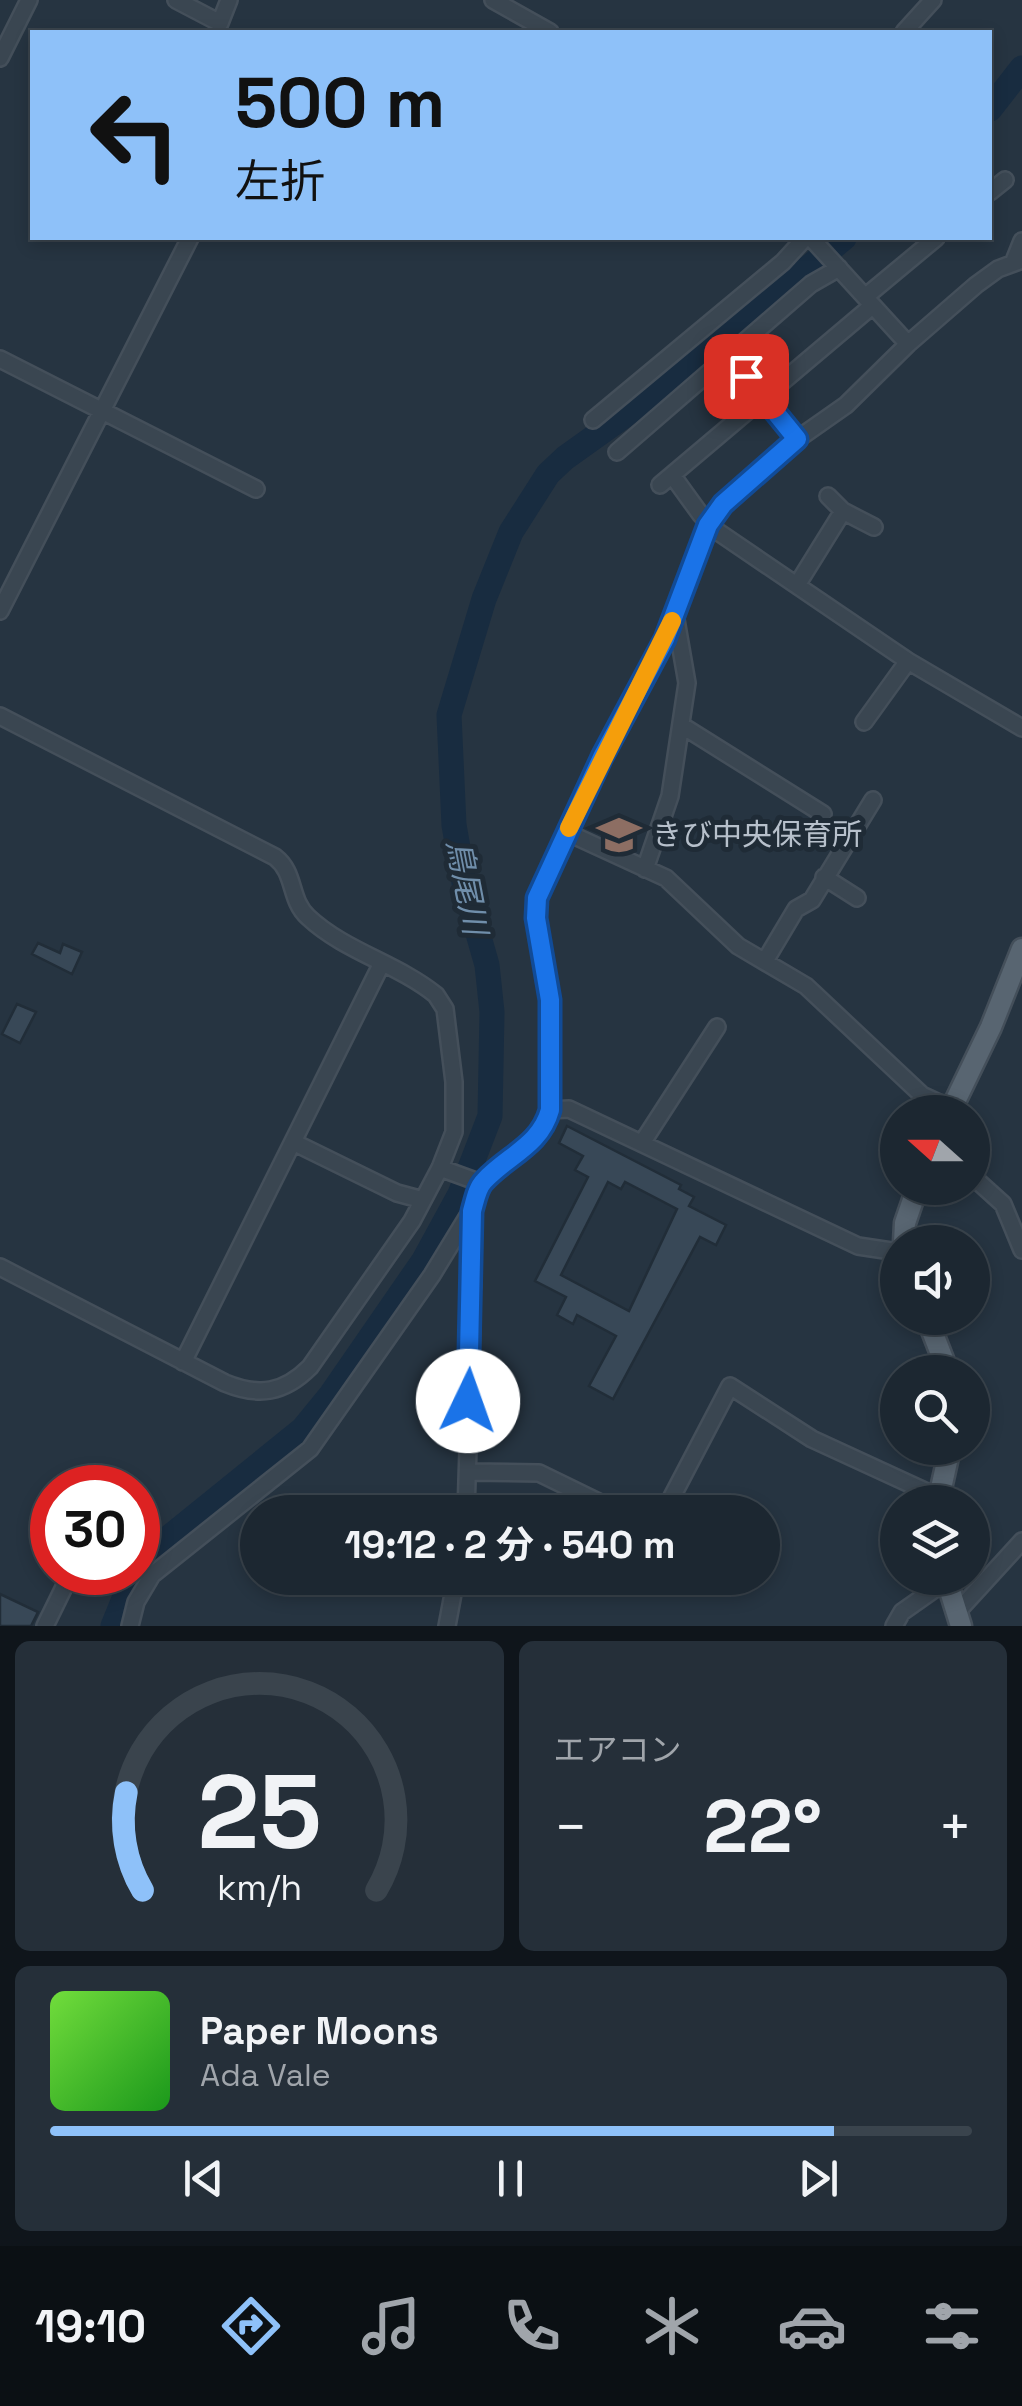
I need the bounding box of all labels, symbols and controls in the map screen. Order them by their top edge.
text: 500 m [235,58,445,147]
icon: left [70,70,200,200]
text: 左折 [235,153,325,210]
pin [704,334,789,419]
icon: arrive [719,349,774,404]
school or university icon: きび中央保育所 [595,811,643,859]
place label: きび中央保育所 [652,815,862,854]
water label: 鳥尾川 [438,836,496,941]
north arrow [880,1095,990,1205]
map controls [880,1095,990,1595]
button: sound [880,1225,990,1335]
position arrow [416,1349,520,1453]
button: search [880,1355,990,1465]
speed limit sign: 30 [30,1465,160,1595]
button: layers [880,1485,990,1595]
text: 19:12 · 2 分 · 540 m [345,1521,675,1569]
text: エアコン [554,1730,682,1770]
text: 25 [197,1746,321,1878]
text: 22° [703,1778,822,1874]
text: − [554,1792,588,1862]
text: + [938,1792,972,1862]
text: km/h [217,1865,302,1910]
text: Paper Moons [200,2007,439,2055]
text: Ada Vale [200,2055,331,2095]
icon: previous [176,2151,231,2206]
icon: pause [483,2151,538,2206]
icon: next [791,2151,846,2206]
icon: directions [216,2291,286,2361]
icon: music [356,2291,426,2361]
icon: phone [497,2291,567,2361]
icon: climate [637,2291,707,2361]
icon: car [777,2291,847,2361]
icon: filters [917,2291,987,2361]
text: 19:10 [35,2298,146,2355]

